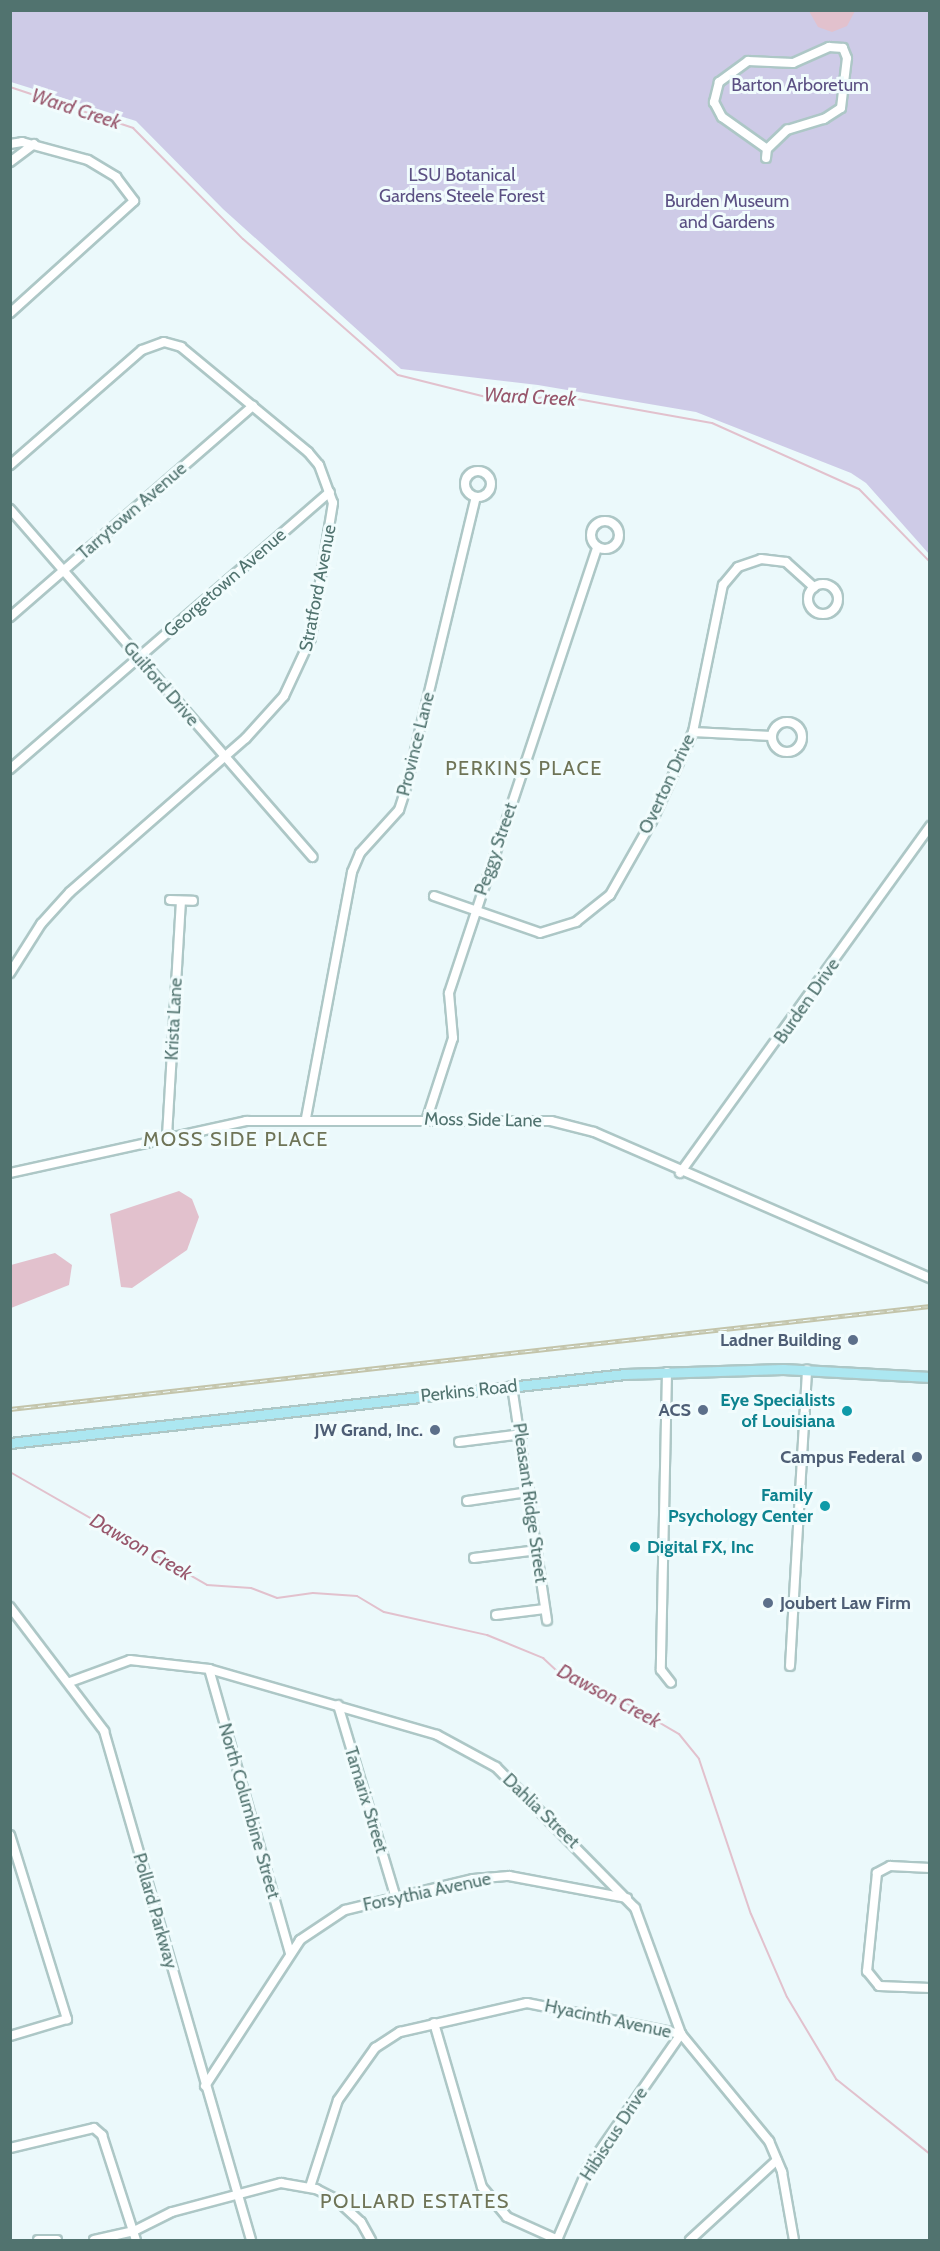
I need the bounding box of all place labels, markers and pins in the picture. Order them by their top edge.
place label: Ladner Building [720,1329,841,1351]
marker: Ladner Building [846,1333,860,1347]
place label: Eye Specialists of Louisiana [720,1390,835,1432]
place label: ACS [659,1399,691,1421]
marker: ACS [696,1403,710,1417]
marker: Eye Specialists of Louisiana [840,1404,854,1418]
place label: JW Grand, Inc. [314,1419,423,1441]
marker: JW Grand, Inc. [428,1423,442,1437]
place label: Campus Federal [780,1446,905,1468]
marker: Campus Federal [910,1450,924,1464]
place label: Family Psychology Center [668,1485,813,1528]
marker: Family Psychology Center [818,1499,832,1513]
place label: Digital FX, Inc [647,1536,754,1558]
marker: Digital FX, Inc [628,1540,642,1554]
place label: Joubert Law Firm [780,1592,911,1614]
marker: Joubert Law Firm [761,1596,775,1610]

